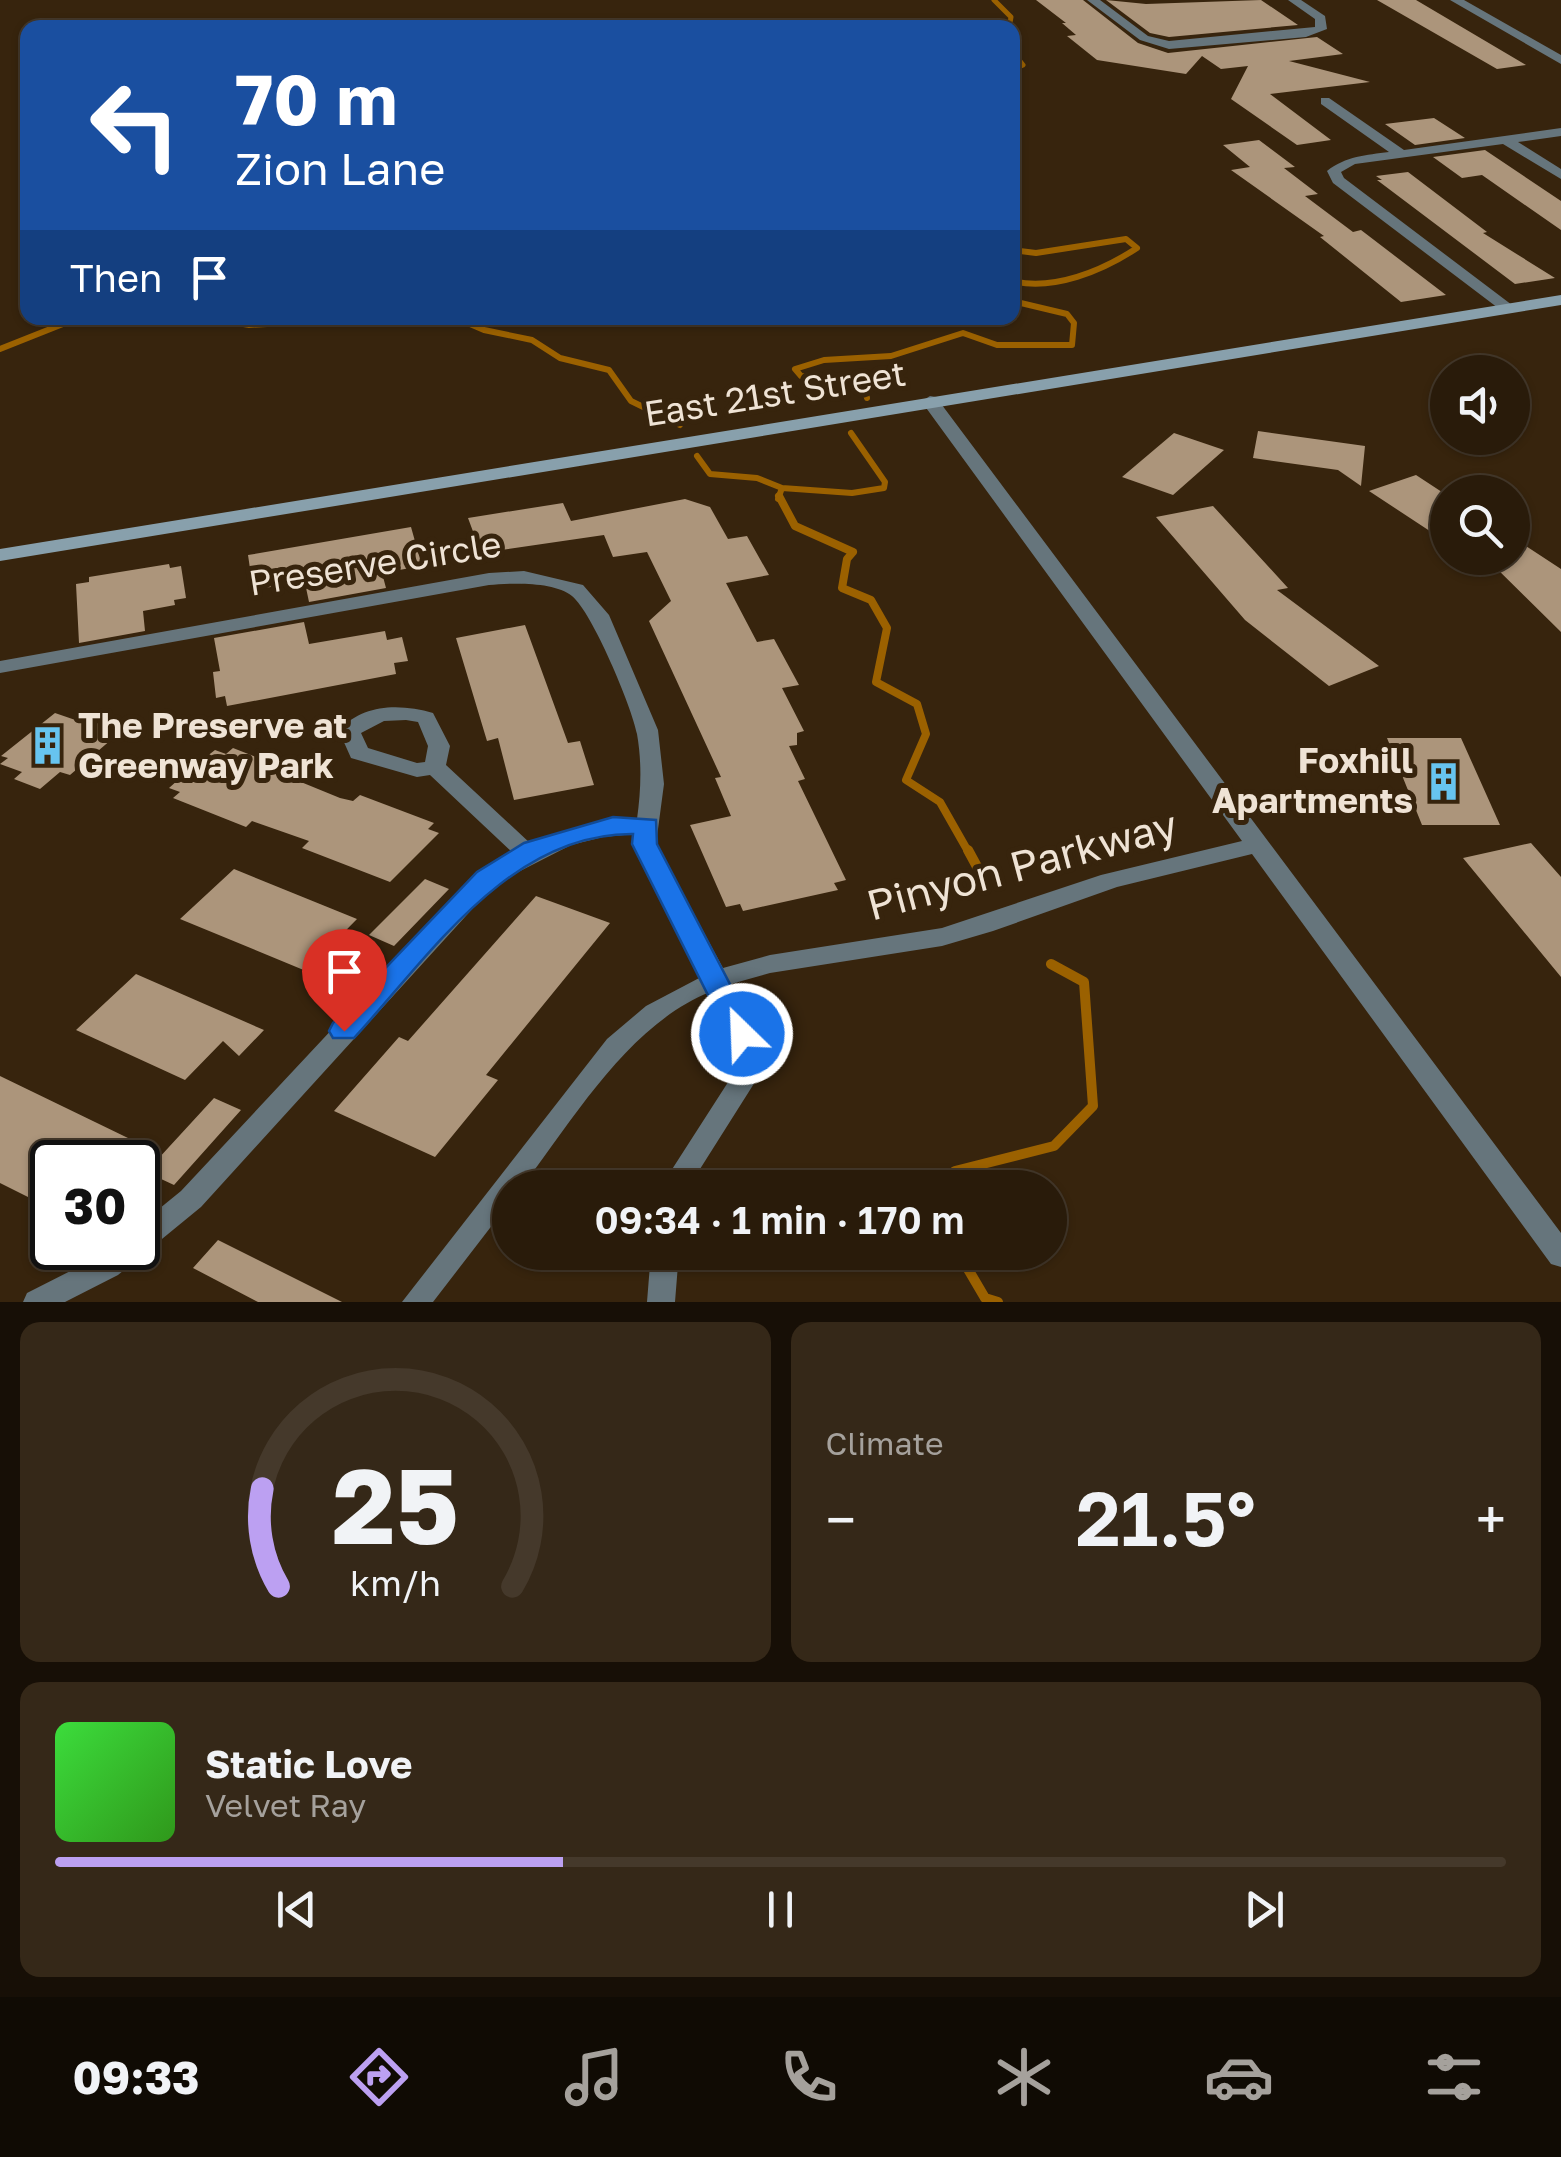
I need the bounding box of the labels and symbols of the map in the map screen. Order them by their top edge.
street label: East 21st Street [641,352,909,434]
street label: Preserve Circle [246,522,504,604]
place label: The Preserve at Greenway Park [78,704,347,786]
building icon: The Preserve at Greenway Park [27,725,69,767]
place label: Foxhill Apartments [1212,739,1413,821]
building icon: Foxhill Apartments [1422,760,1464,802]
street label: Pinyon Parkway [861,799,1182,929]
pin [302,929,387,1032]
position arrow [690,982,794,1086]
speed limit sign: 30 [30,1140,160,1270]

